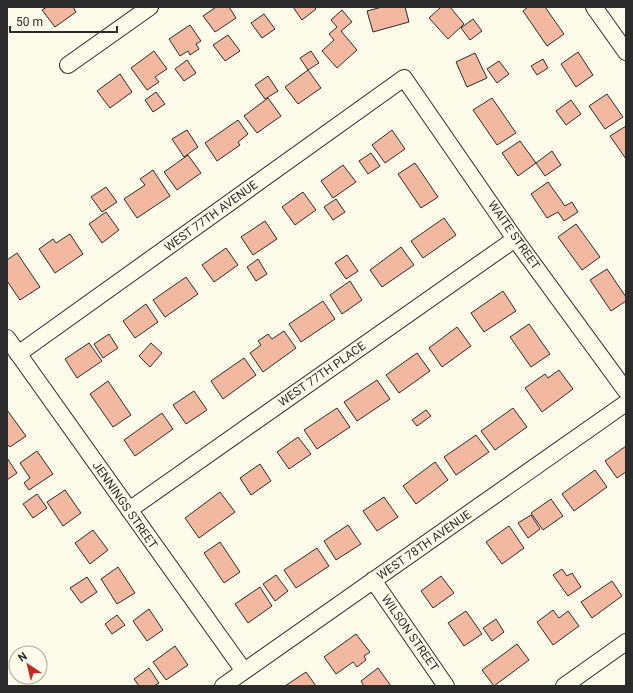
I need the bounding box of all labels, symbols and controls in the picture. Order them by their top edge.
scale bar [10,8,117,34]
text: 50 m [16,15,43,29]
street label: WEST 77TH AVENUE [162,177,260,254]
street label: WAITE STREET [485,198,543,272]
street label: WEST 77TH PLACE [276,339,368,409]
street label: JENNINGS STREET [90,459,160,551]
street label: WEST 78TH AVENUE [374,507,474,583]
street label: WILSON STREET [378,592,442,674]
north arrow [8,645,48,685]
text: N [16,650,30,665]

